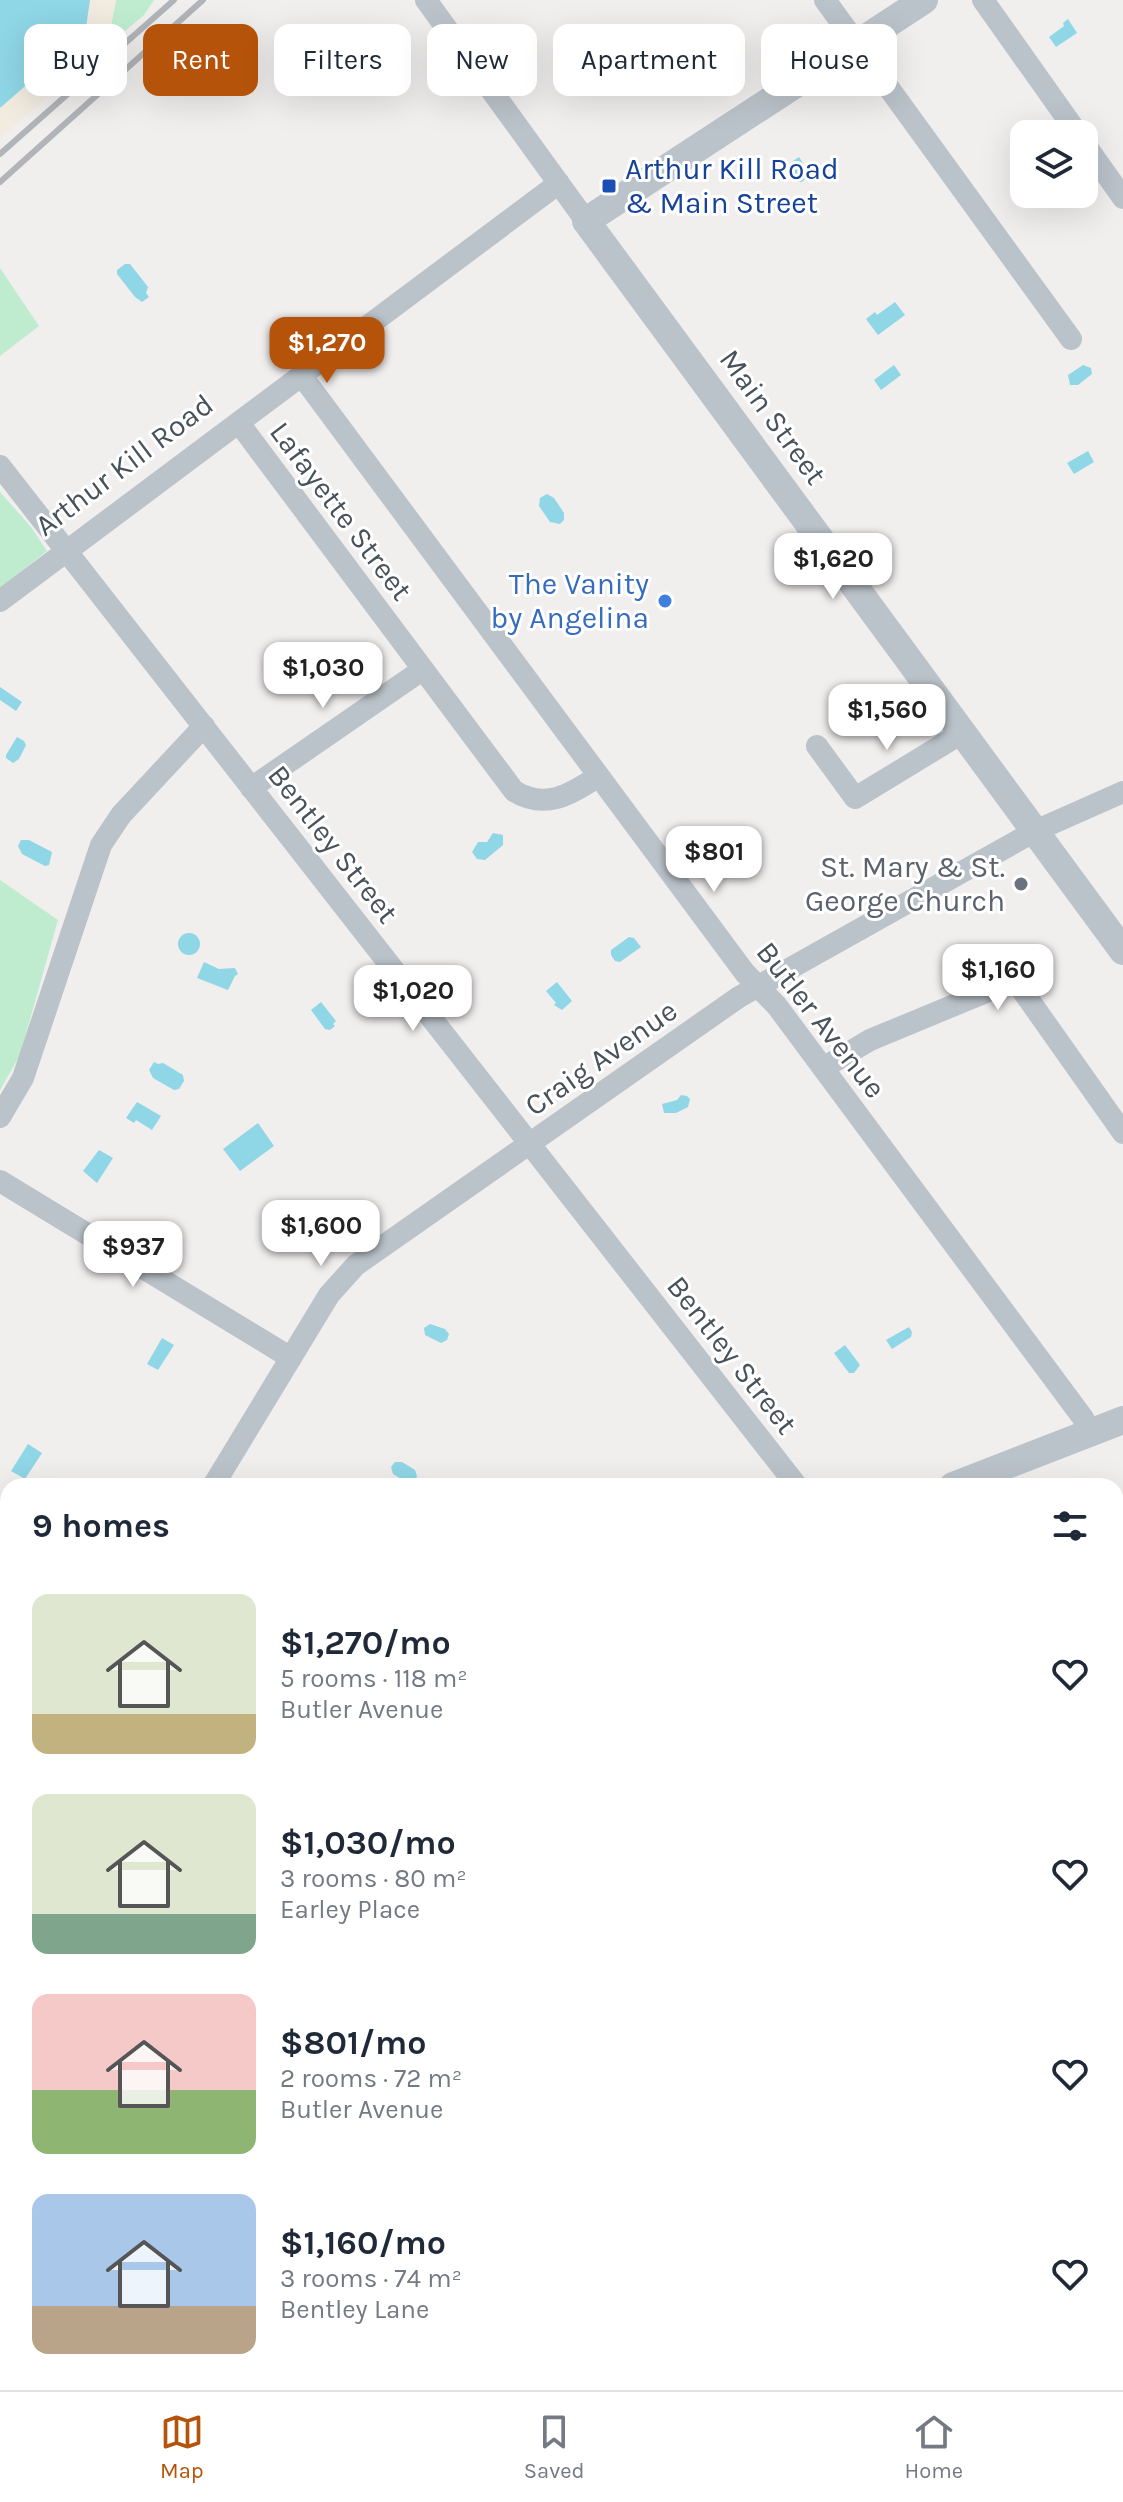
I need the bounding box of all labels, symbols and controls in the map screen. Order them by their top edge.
chip: Buy [24,24,127,96]
chip: Rent [143,24,258,96]
chip: Filters [274,24,411,96]
chip: New [427,24,537,96]
chip: Apartment [553,24,745,96]
chip: House [761,24,897,96]
map controls [1010,120,1098,208]
button: layers [1010,120,1098,208]
place label: Arthur Kill Road & Main Street [625,151,839,221]
marker: Arthur Kill Road & Main Street [600,177,618,195]
pin: $1,270 [262,317,392,385]
text: $1,270 [288,327,366,358]
street label: Main Street [712,342,834,492]
street label: Arthur Kill Road [28,386,220,544]
street label: Lafayette Street [262,415,420,607]
pin: $1,620 [768,533,898,601]
text: $1,620 [792,543,874,574]
place label: The Vanity by Angelina [490,566,649,636]
marker: The Vanity by Angelina [656,592,674,610]
pin: $1,030 [258,642,388,710]
text: $1,030 [282,652,364,683]
pin: $1,560 [822,684,952,752]
text: $1,560 [846,694,928,725]
street label: Bentley Street [260,758,406,930]
pin: $801 [667,826,761,894]
text: $801 [684,836,744,867]
place label: St. Mary & St. George Church [805,849,1005,919]
marker: St. Mary & St. George Church [1012,875,1030,893]
street label: Butler Avenue [749,935,893,1105]
pin: $1,160 [933,944,1063,1012]
text: $1,160 [960,954,1036,985]
pin: $1,020 [348,965,478,1033]
text: $1,020 [372,975,454,1006]
street label: Craig Avenue [518,992,684,1124]
pin: $1,600 [256,1200,386,1268]
text: $1,600 [280,1210,362,1241]
pin: $937 [86,1221,180,1289]
text: $937 [102,1231,164,1262]
street label: Bentley Street [659,1269,805,1441]
icon: filters [1048,1504,1092,1548]
text: 9 homes [32,1506,170,1546]
text: $1,270/mo [280,1623,451,1663]
icon: home [96,1626,192,1722]
icon: heart [1048,1652,1092,1696]
text: 5 rooms · 118 m² [280,1663,468,1694]
text: Butler Avenue [280,1694,443,1725]
text: $1,030/mo [280,1823,456,1863]
icon: home [96,1826,192,1922]
icon: heart [1048,1852,1092,1896]
text: 3 rooms · 80 m² [280,1863,467,1894]
text: Earley Place [280,1894,420,1925]
text: $801/mo [280,2023,427,2063]
icon: home [96,2026,192,2122]
icon: heart [1048,2052,1092,2096]
text: 2 rooms · 72 m² [280,2063,462,2094]
text: Butler Avenue [280,2094,443,2125]
text: $1,160/mo [280,2223,446,2263]
icon: home [96,2226,192,2322]
icon: heart [1048,2252,1092,2296]
text: 3 rooms · 74 m² [280,2263,462,2294]
text: Bentley Lane [280,2294,429,2325]
tab: Map [160,2410,204,2484]
tab: Saved [524,2410,585,2484]
tab: Home [904,2410,963,2484]

